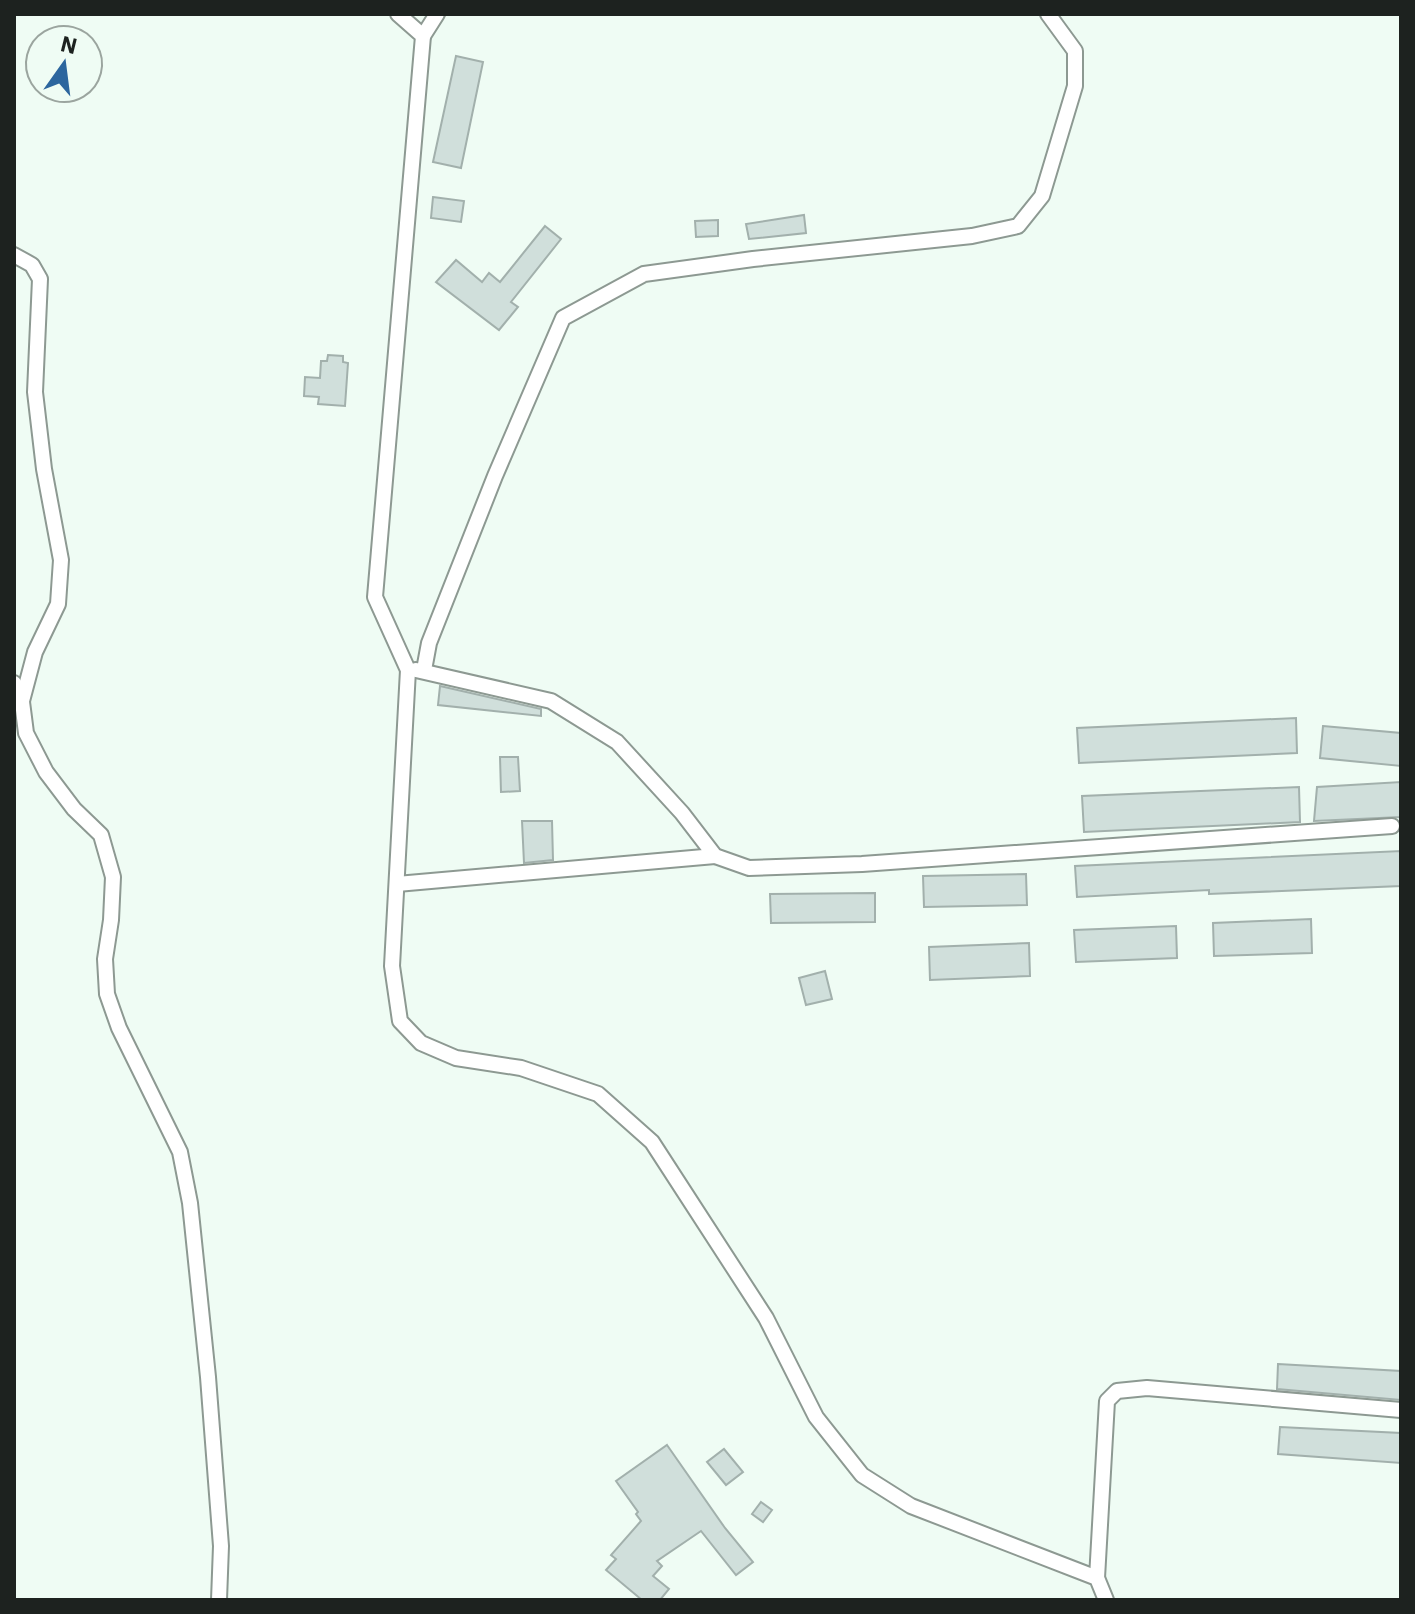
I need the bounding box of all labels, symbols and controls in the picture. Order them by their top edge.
north arrow [24,24,104,104]
text: N [58,28,80,60]

